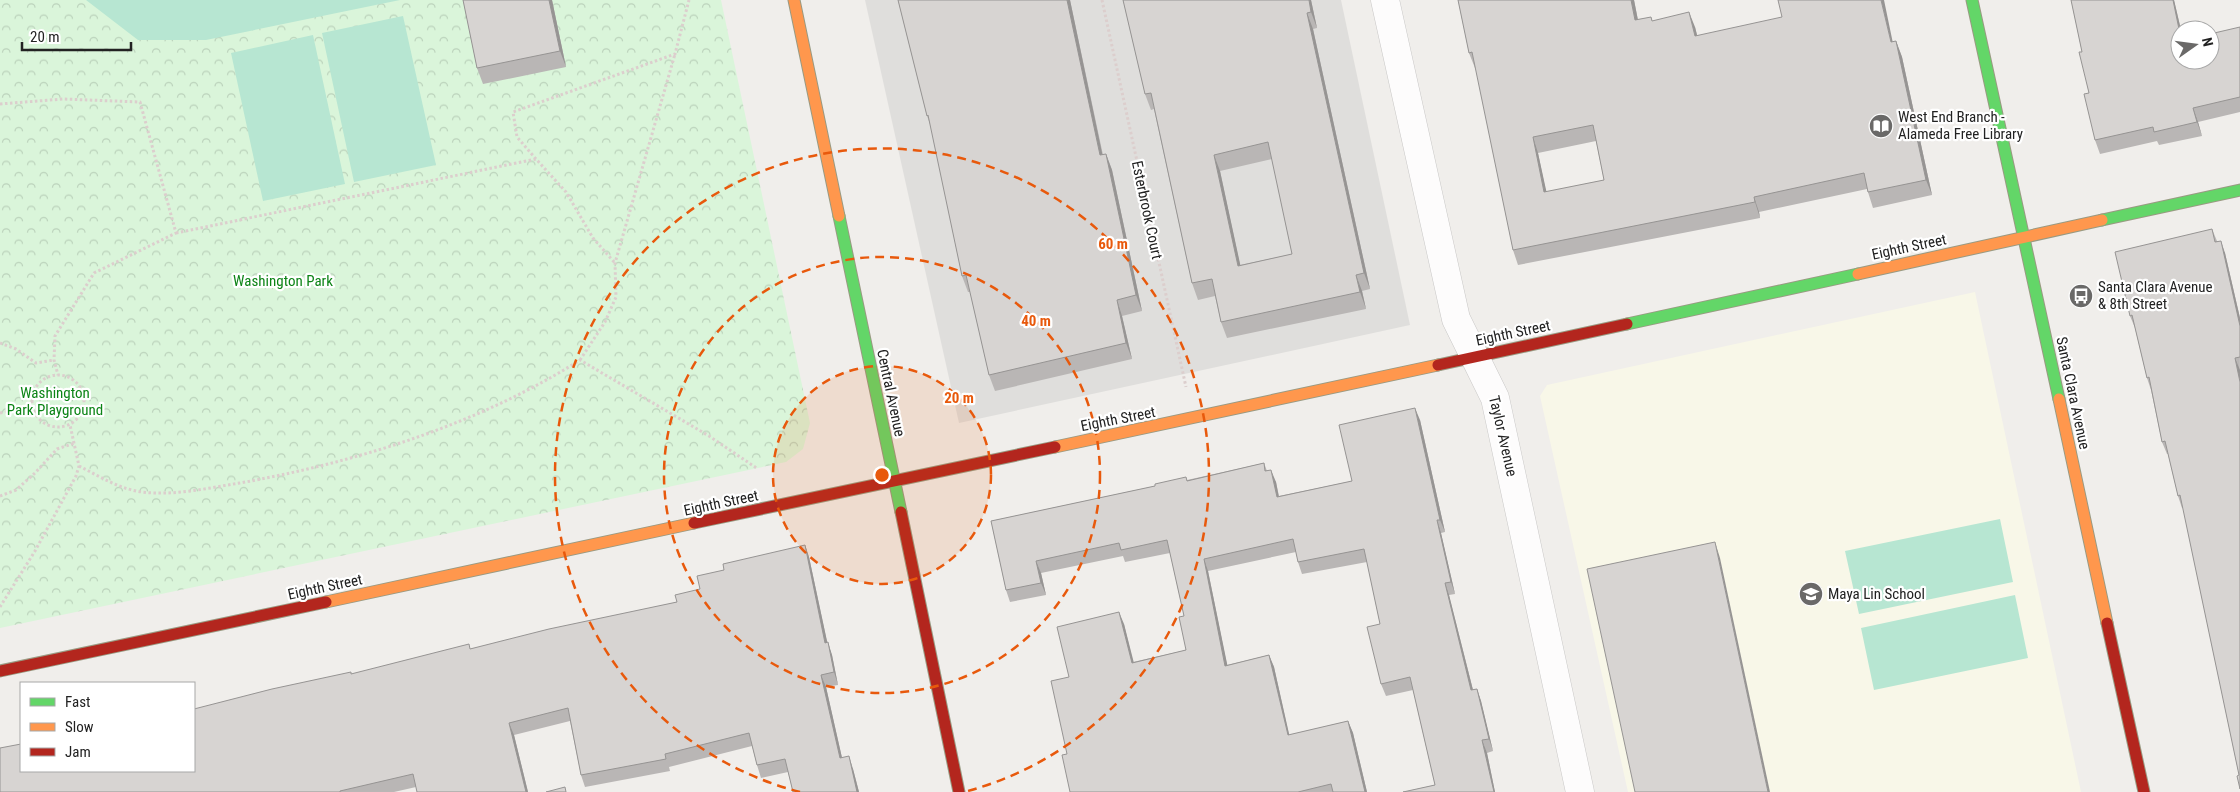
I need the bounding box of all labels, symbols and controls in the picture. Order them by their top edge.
scale bar [22,20,131,52]
north arrow [2170,20,2220,70]
text: 20 m [30,28,60,46]
text: N [2199,36,2216,48]
place label: West End Branch - Alameda Free Library [1898,108,2023,143]
library icon: West End Branch - Alameda Free Library [1868,113,1894,139]
street label: Esterbrook Court [1128,159,1166,261]
street label: Eighth Street [1870,230,1948,264]
text: 60 m [1098,235,1128,253]
park label: Washington Park [233,272,333,290]
place label: Santa Clara Avenue & 8th Street [2098,278,2213,313]
bus stop icon: Santa Clara Avenue & 8th Street [2068,283,2094,309]
text: 40 m [1021,312,1051,330]
street label: Eighth Street [1474,316,1552,350]
street label: Santa Clara Avenue [2052,335,2094,451]
street label: Central Avenue [873,348,909,438]
park label: Washington Park Playground [7,384,103,419]
text: 20 m [944,389,974,407]
street label: Taylor Avenue [1485,394,1521,478]
street label: Eighth Street [1079,403,1157,435]
centre of rings [873,466,891,484]
street label: Eighth Street [682,486,760,520]
street label: Eighth Street [286,570,364,604]
school or university icon: Maya Lin School [1798,581,1824,607]
place label: Maya Lin School [1828,585,1925,603]
legend [20,682,195,772]
text: Fast [65,693,90,711]
text: Slow [65,718,94,736]
text: Jam [65,743,91,761]

